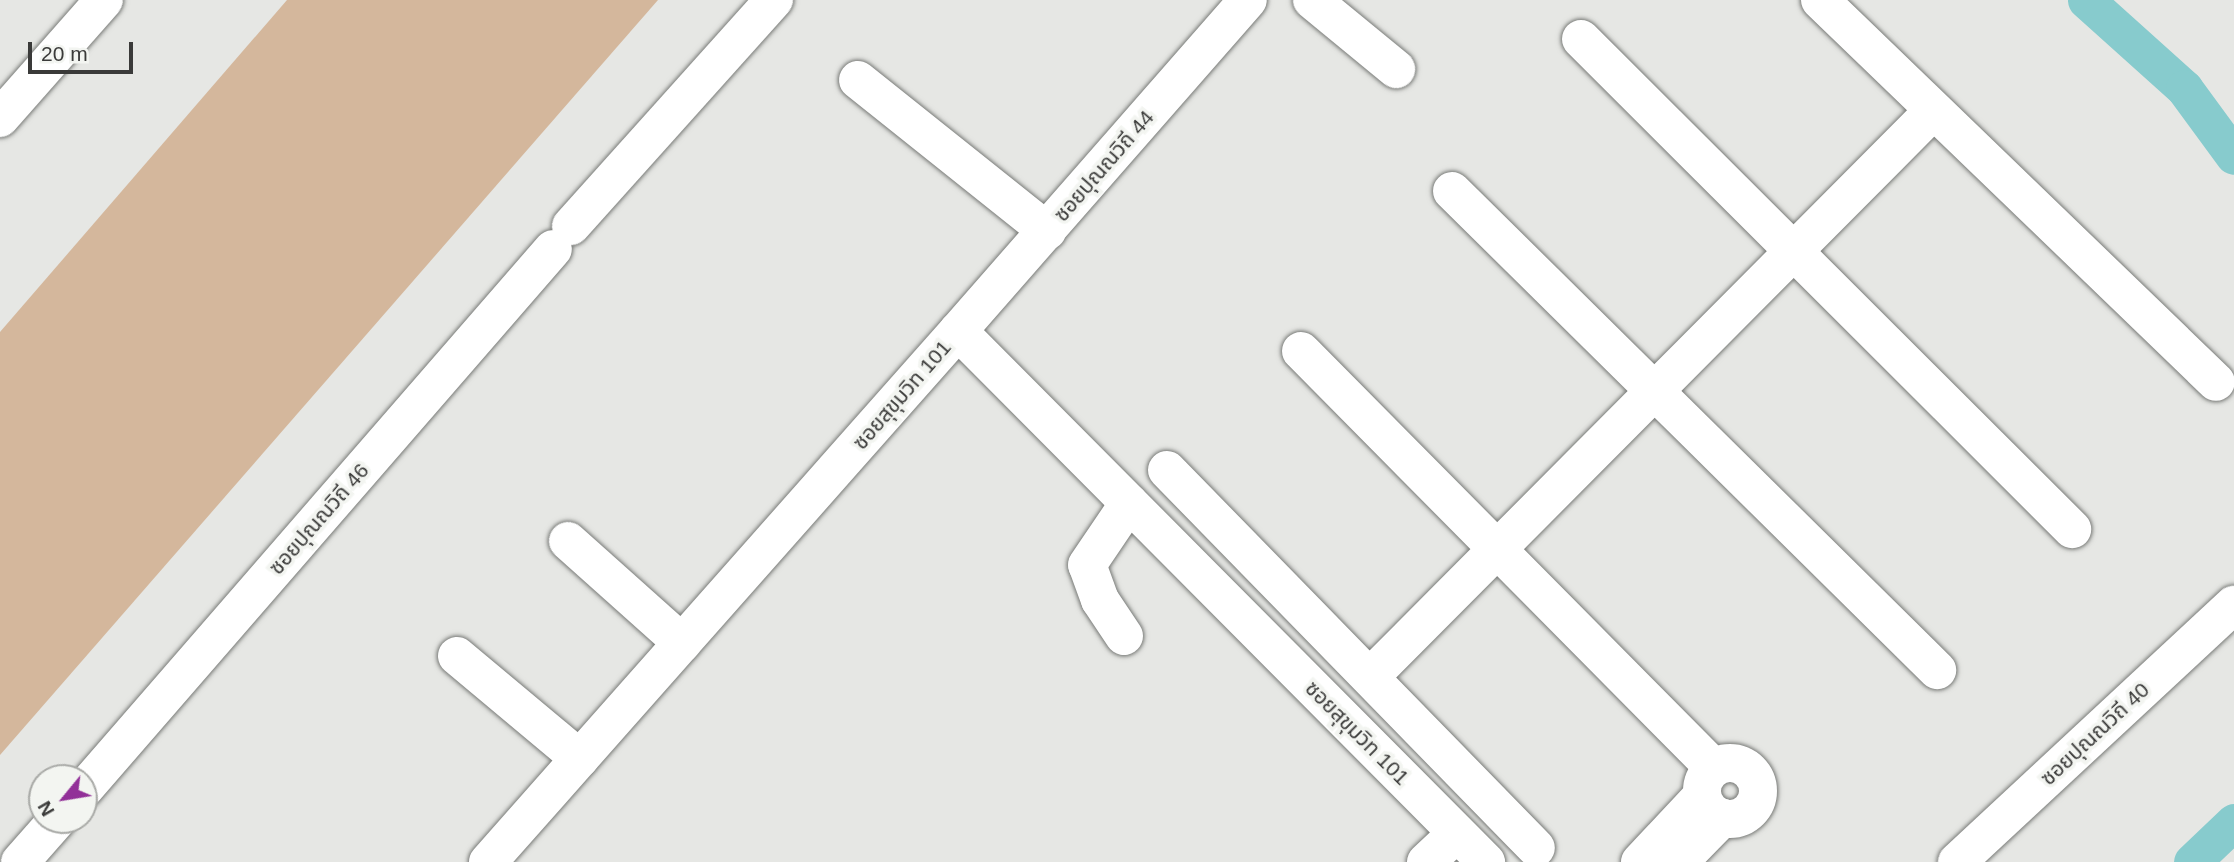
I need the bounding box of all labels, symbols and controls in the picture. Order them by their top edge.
scale bar [32,28,136,72]
text: 20 m [41,42,88,65]
street label: ซอยปุณณวิถี 44 [1049,105,1159,227]
street label: ซอยสุขุมวิท 101 [848,335,956,455]
street label: ซอยปุณณวิถี 46 [264,458,374,580]
street label: ซอยสุขุมวิท 101 [1300,676,1414,790]
street label: ซอยปุณณวิถี 40 [2035,677,2155,791]
north arrow [28,764,98,834]
text: N [34,798,59,820]

